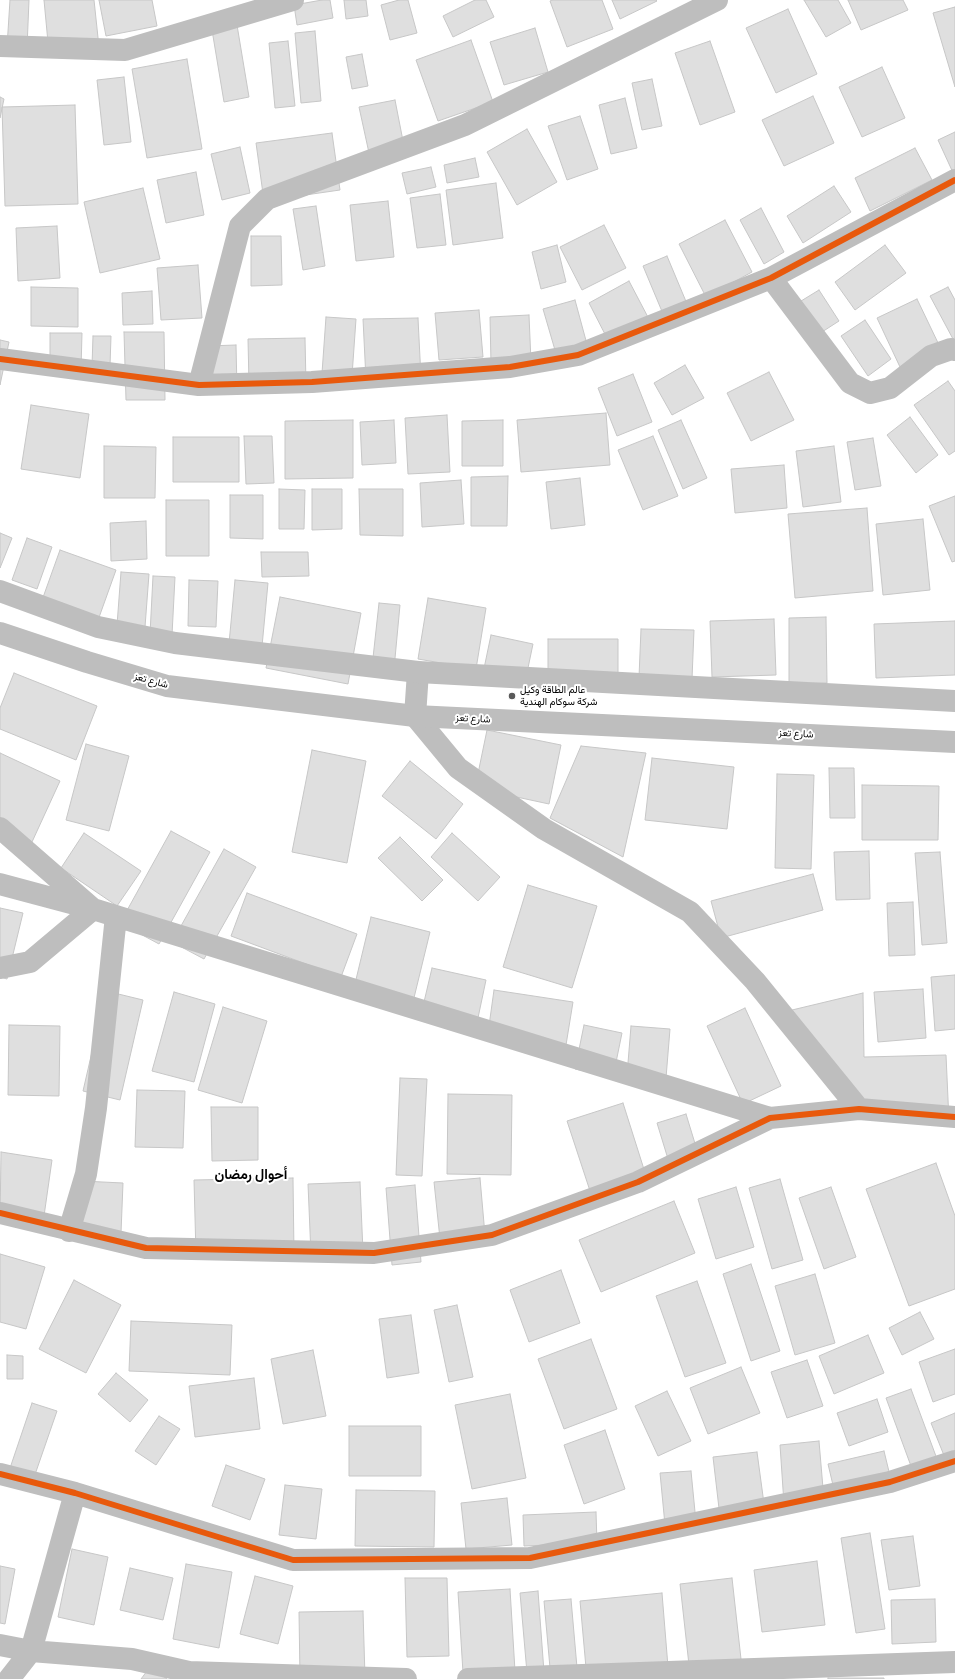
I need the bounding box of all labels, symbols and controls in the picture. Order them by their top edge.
street label: شارع تعز [133,671,169,691]
place label: عالم الطاقة وكيل شركة سوكام الهندية [520,684,598,708]
marker: عالم الطاقة وكيل شركة سوكام الهندية [507,691,517,701]
street label: شارع تعز [455,712,491,726]
street label: شارع تعز [778,727,814,741]
district label: أحوال رمضان [215,1167,287,1183]

